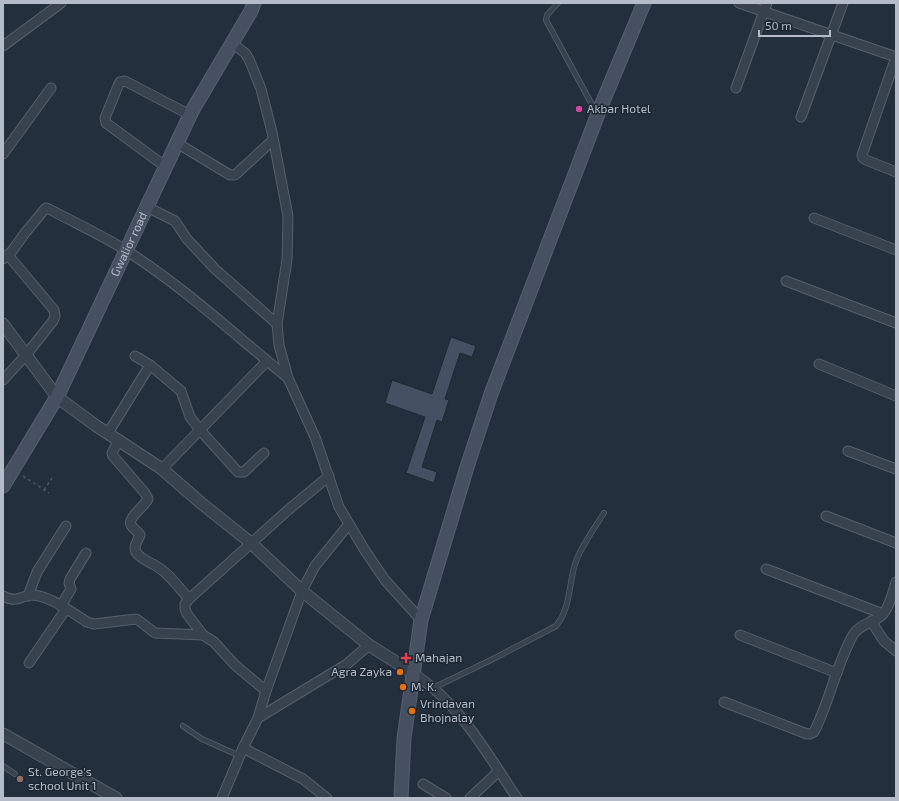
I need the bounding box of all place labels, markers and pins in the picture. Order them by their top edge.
place label: Akbar Hotel [587,101,651,115]
marker: Akbar Hotel [574,104,584,114]
place label: Mahajan [415,650,462,665]
marker: Mahajan [400,652,412,664]
place label: Agra Zayka [331,664,392,678]
marker: Agra Zayka [395,667,405,677]
place label: M. K. [411,679,437,693]
marker: M. K. [398,682,408,692]
place label: Vrindavan Bhojnalay [420,696,475,725]
marker: Vrindavan Bhojnalay [407,706,417,716]
place label: St. George's school Unit 1 [28,764,96,792]
marker: St. George's school Unit 1 [15,774,25,784]

